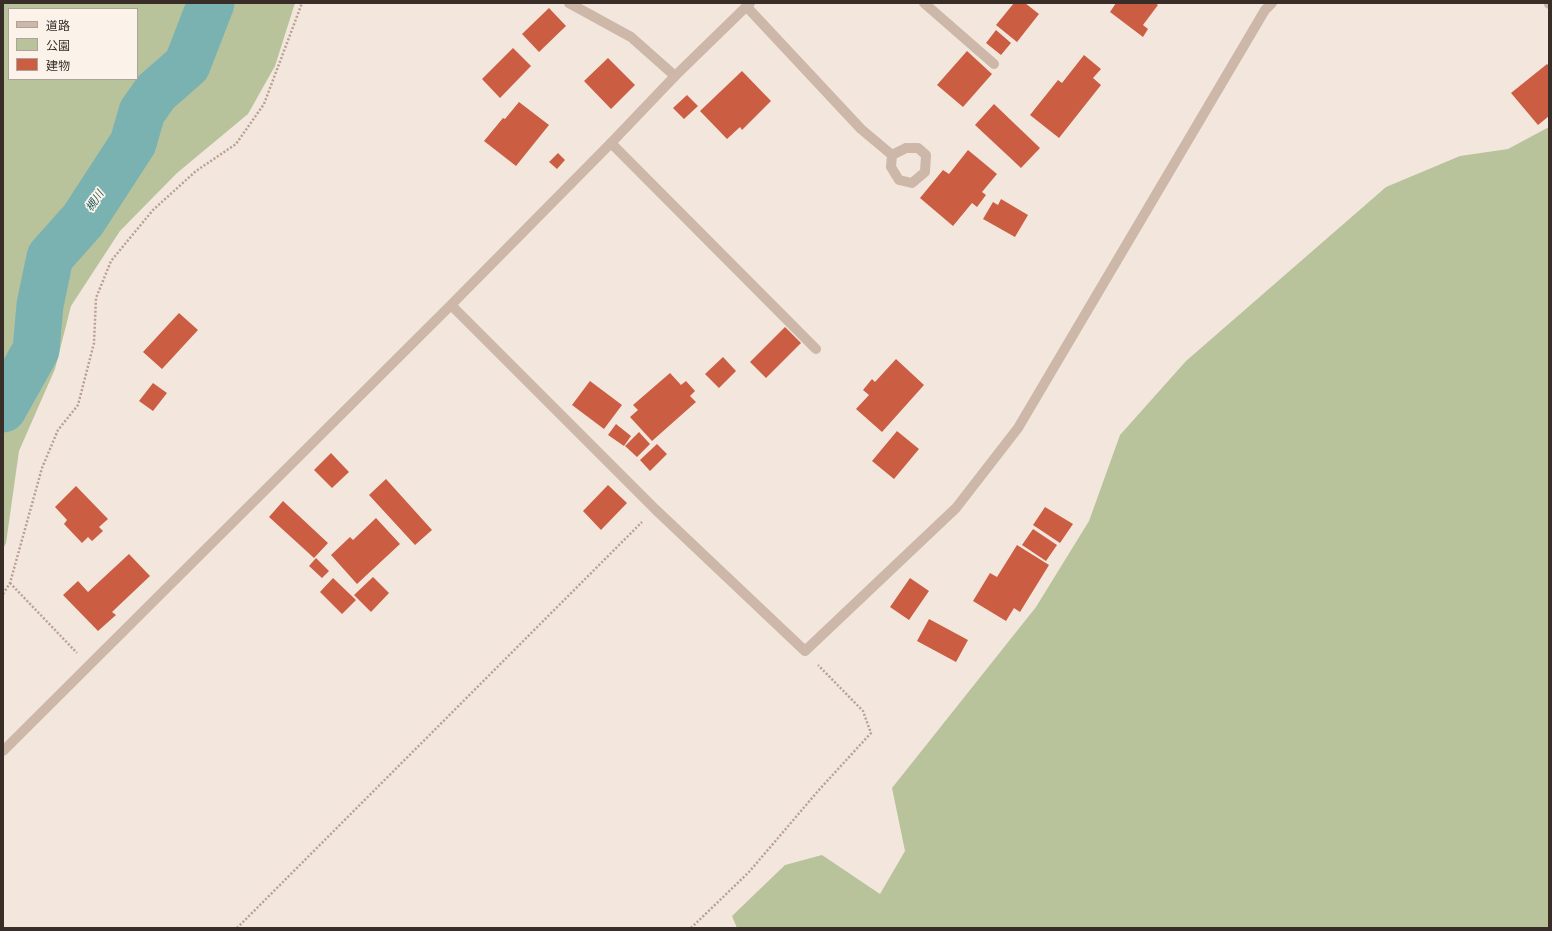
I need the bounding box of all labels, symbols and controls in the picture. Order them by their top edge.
legend [8,8,138,80]
text: 道路 [46,19,70,33]
text: 公園 [46,39,70,53]
text: 建物 [46,59,70,73]
water label: 槻川 [83,188,107,214]

